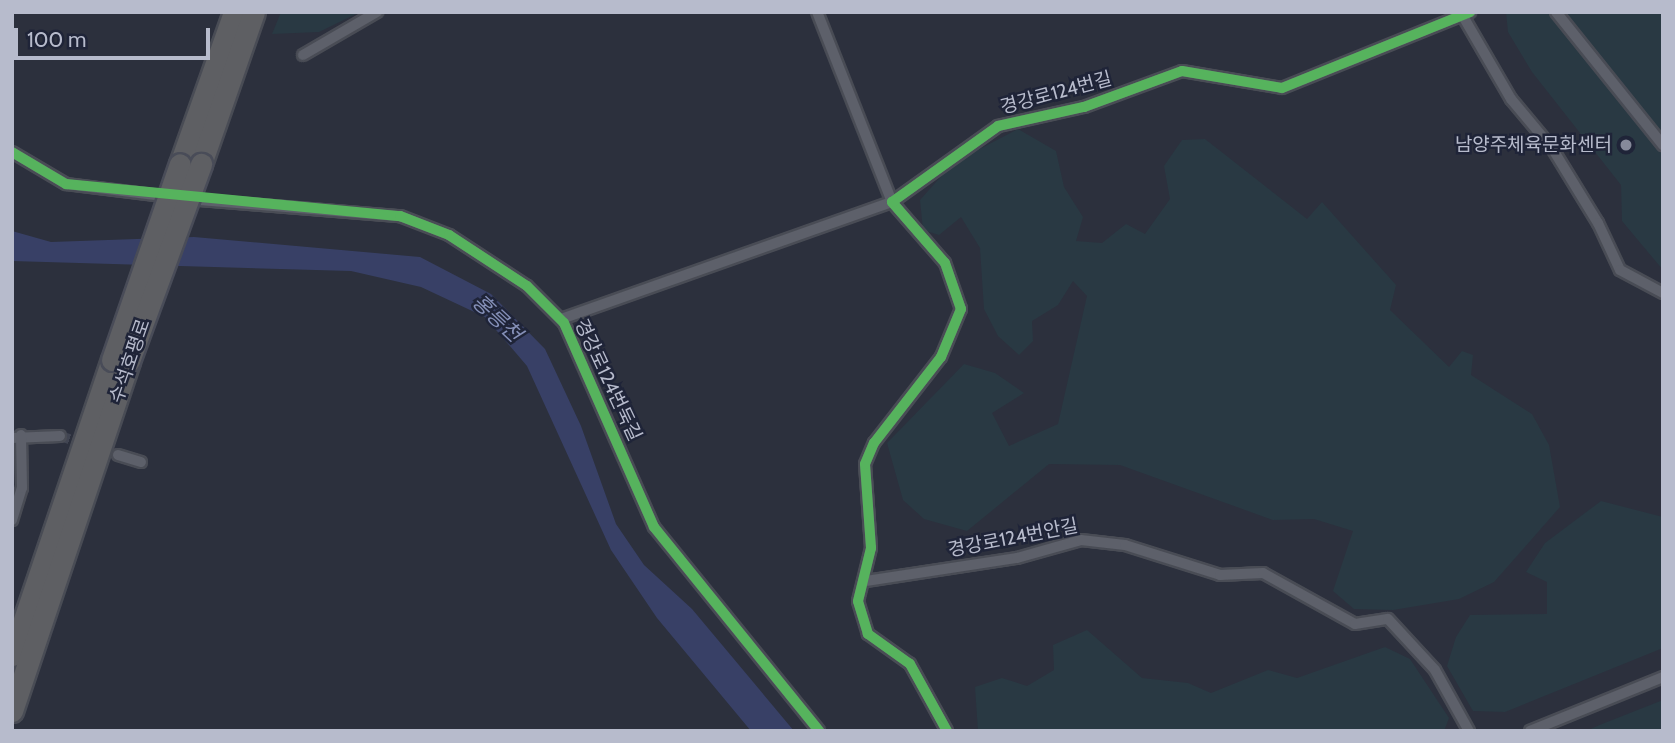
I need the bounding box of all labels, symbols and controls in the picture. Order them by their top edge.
scale bar [18,14,214,58]
text: 100 m [27,27,86,52]
street label: 경강로124번길 [998,67,1114,119]
place label: 남양주체육문화센터 [1455,134,1612,156]
marker: 남양주체육문화센터 [1618,137,1634,153]
water label: 홍릉천 [467,289,527,347]
street label: 경강로124번둑길 [570,315,646,445]
street label: 수석호평로 [105,316,155,406]
street label: 경강로124번안길 [946,514,1080,562]

